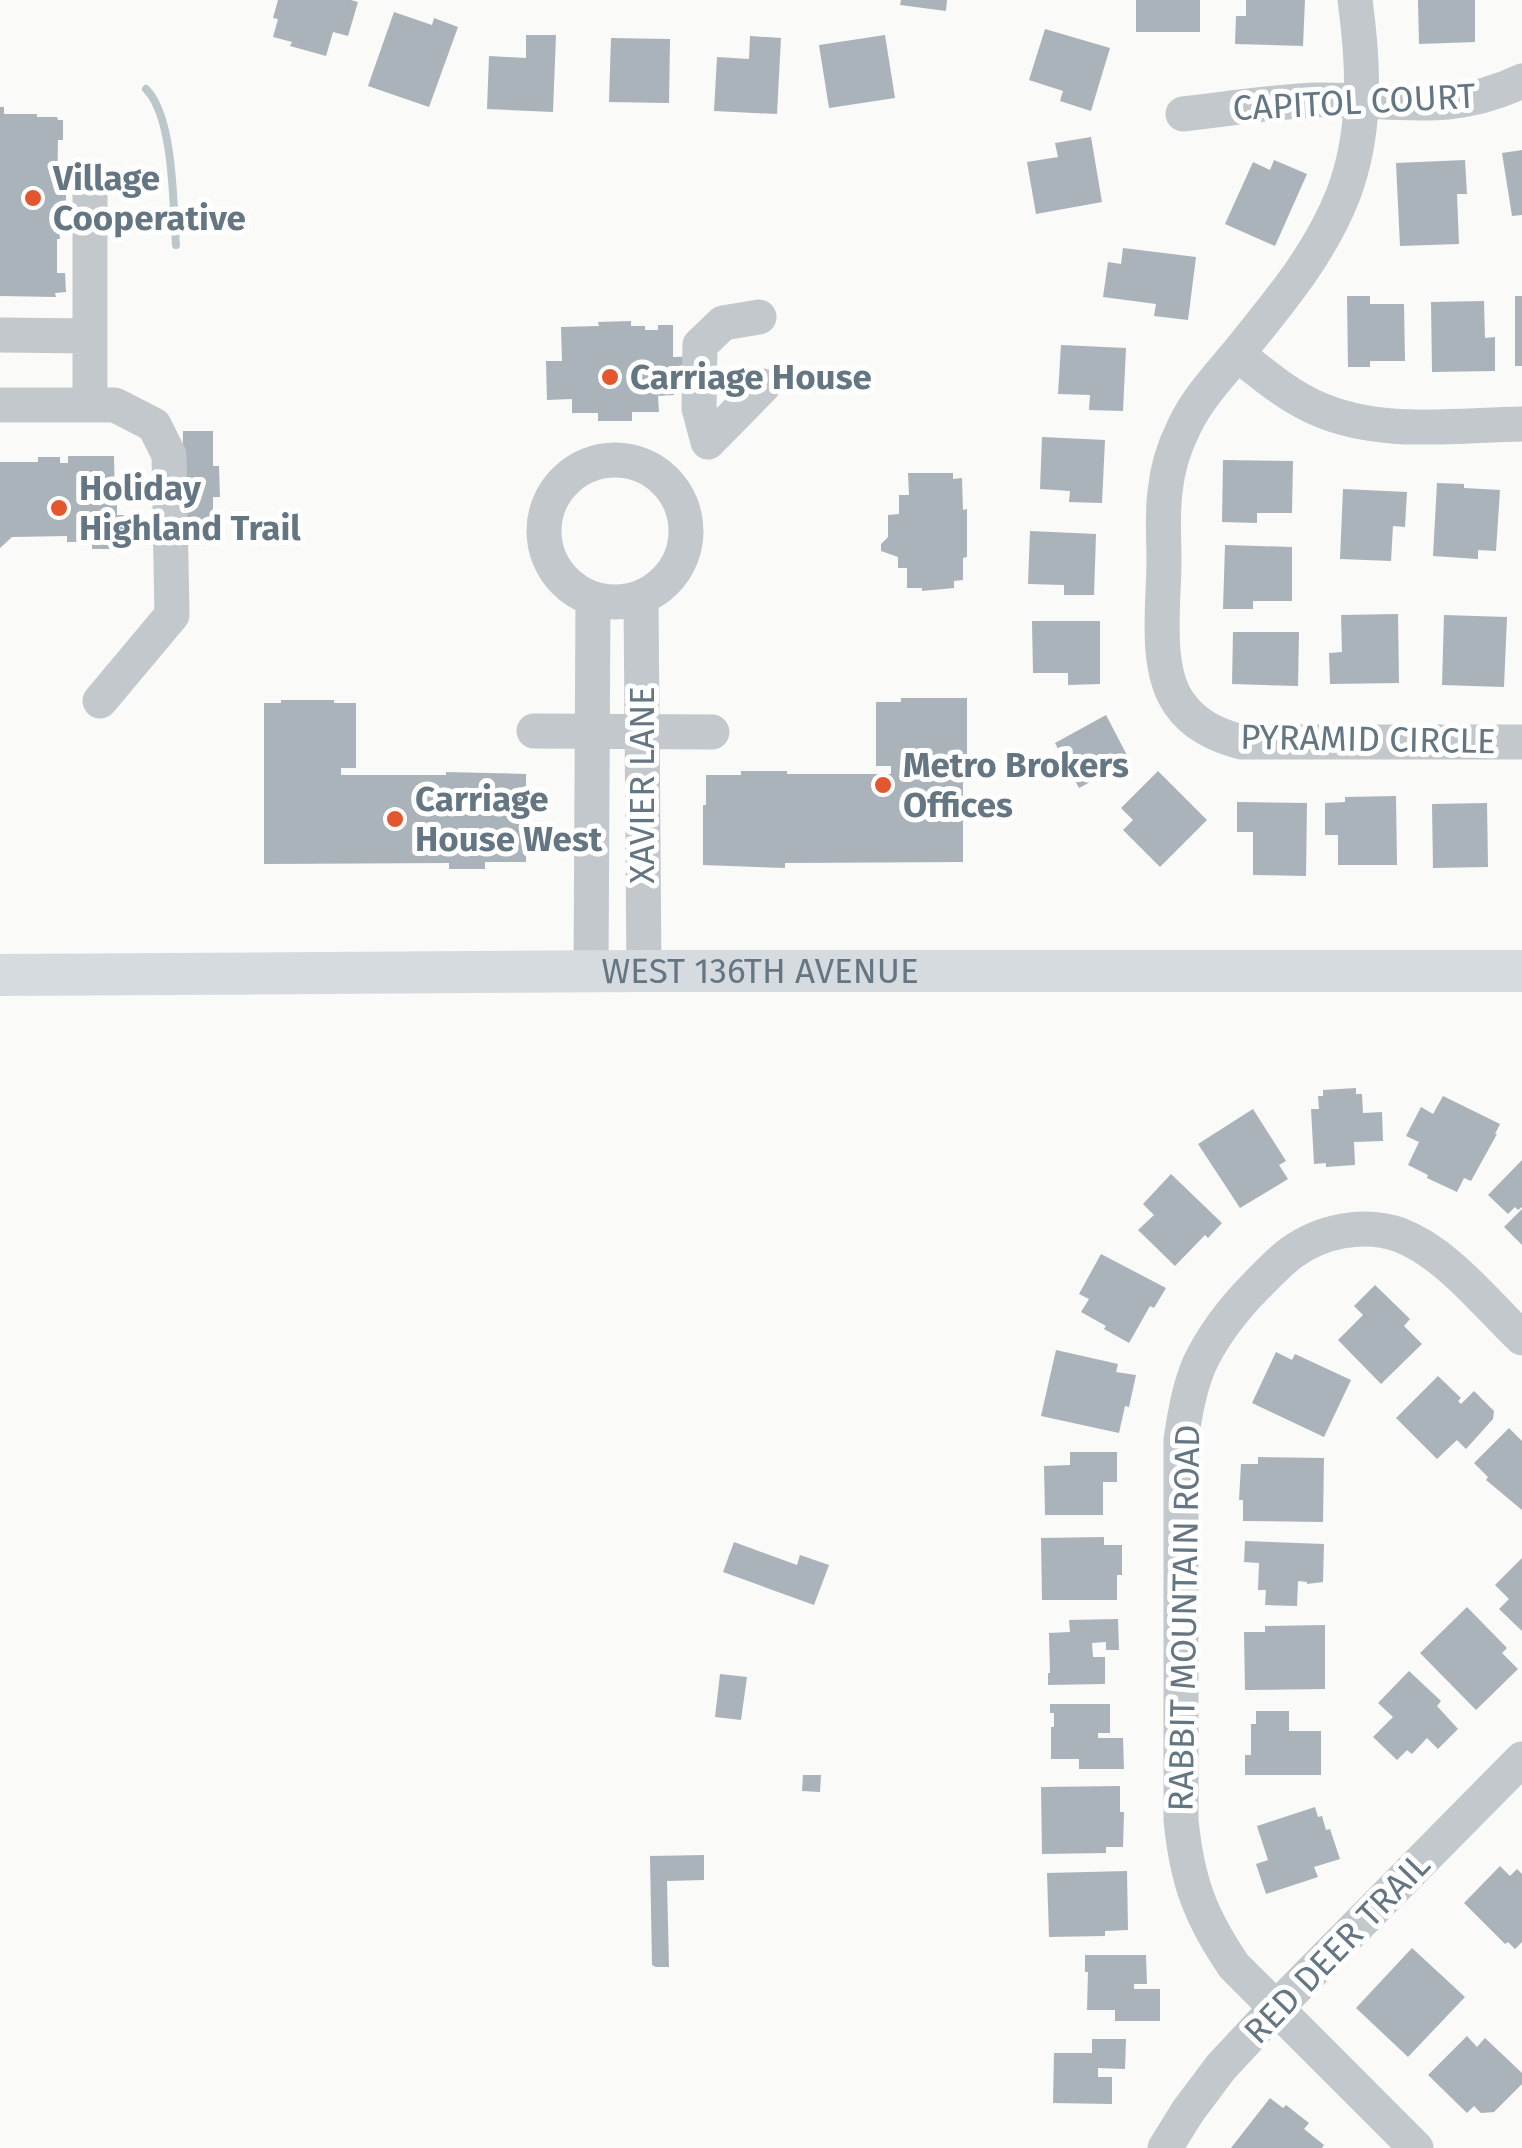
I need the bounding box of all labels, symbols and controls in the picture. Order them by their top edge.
street label: CAPITOL COURT [1232,75,1476,129]
place label: Village Cooperative [52,157,246,239]
marker: Village Cooperative [22,187,44,209]
place label: Carriage House [630,356,872,398]
marker: Carriage House [599,366,621,388]
place label: Holiday Highland Trail [79,467,301,549]
marker: Holiday Highland Trail [48,497,70,519]
street label: XAVIER LANE [621,686,663,884]
street label: PYRAMID CIRCLE [1240,716,1496,762]
place label: Metro Brokers Offices [903,744,1129,826]
marker: Metro Brokers Offices [872,774,894,796]
place label: Carriage House West [415,778,603,860]
marker: Carriage House West [384,808,406,830]
street label: WEST 136TH AVENUE [601,950,919,992]
street label: RABBIT MOUNTAIN ROAD [1160,1424,1208,1812]
street label: RED DEER TRAIL [1235,1844,1439,2052]

